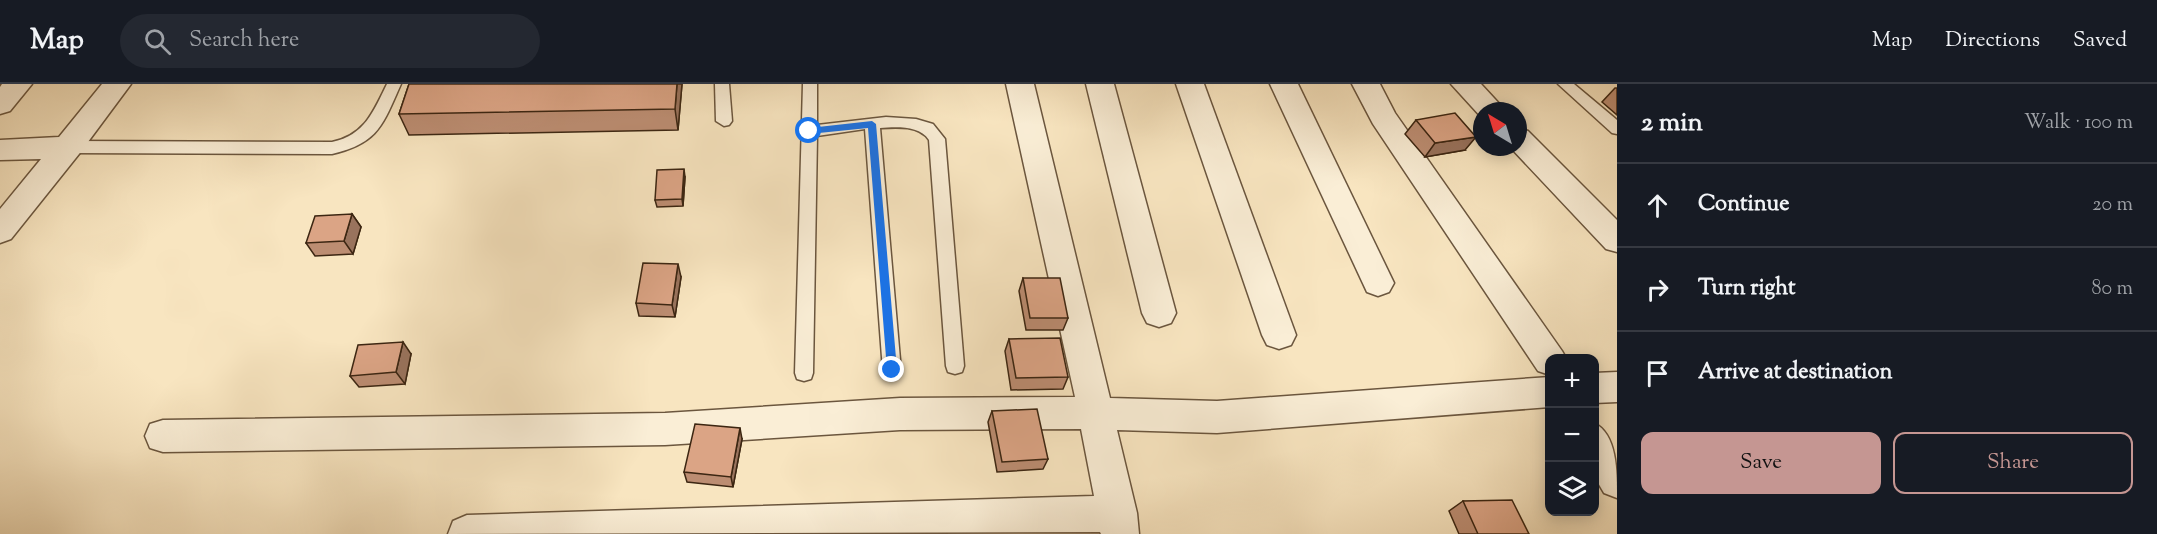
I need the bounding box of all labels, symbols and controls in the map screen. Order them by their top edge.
search box [120,14,540,68]
text: Map [30,21,84,61]
icon: search [141,25,174,58]
text: Search here [189,25,299,57]
text: Map [1872,26,1912,56]
text: Directions [1945,26,2040,56]
text: Saved [2073,26,2127,56]
north arrow [1473,102,1527,156]
text: 2 min [1641,105,1703,142]
text: Walk · 100 m [2024,109,2133,138]
route start [795,117,821,143]
icon: ahead [1641,189,1674,222]
text: Continue [1698,189,1789,221]
text: 20 m [2092,191,2133,220]
icon: right [1641,273,1674,306]
text: Turn right [1698,273,1795,305]
text: 80 m [2092,275,2133,304]
map controls [1545,354,1599,516]
button: + [1545,354,1599,408]
route end [878,356,904,382]
icon: arrive [1641,357,1674,390]
text: Arrive at destination [1698,357,1893,389]
button: − [1545,408,1599,462]
button: Save [1641,432,1881,494]
button: Share [1893,432,2133,494]
button: layers [1545,462,1599,516]

